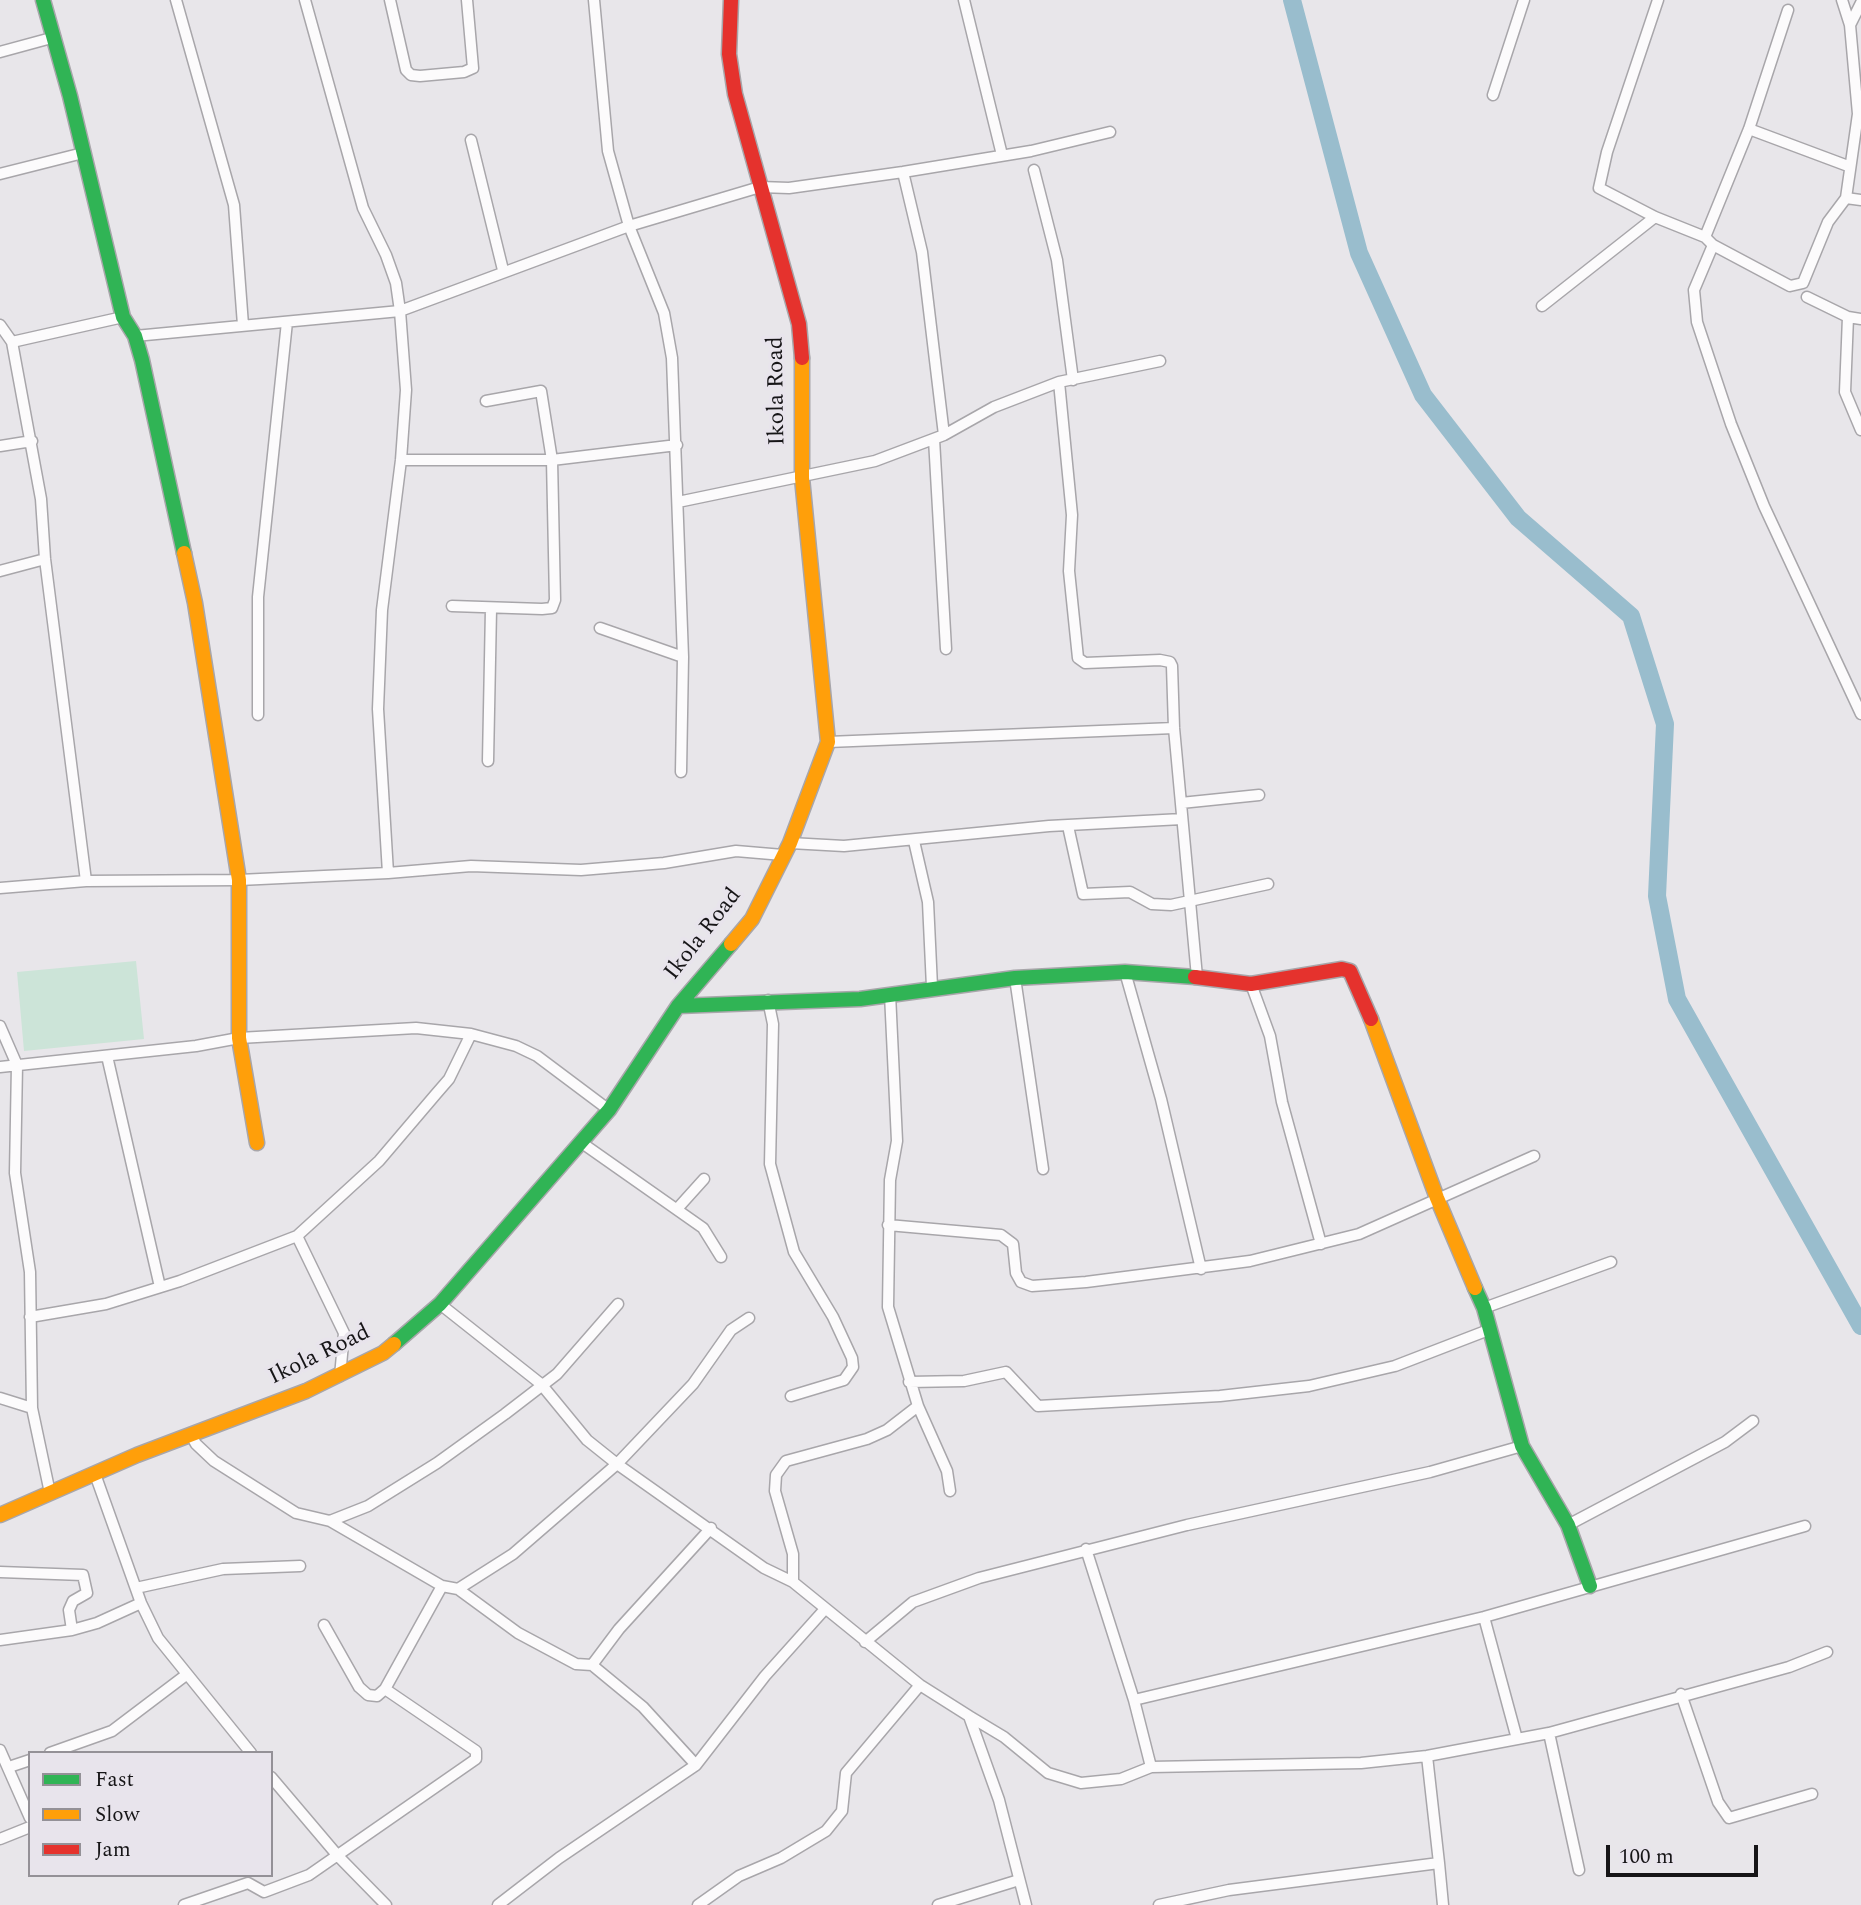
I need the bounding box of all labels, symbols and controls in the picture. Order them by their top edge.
street label: Ikola Road [763,336,793,446]
street label: Ikola Road [659,883,749,987]
street label: Ikola Road [265,1320,375,1392]
legend [28,1751,273,1877]
text: Fast [95,1764,134,1796]
text: Slow [95,1799,139,1831]
scale bar [1609,1832,1761,1876]
text: Jam [95,1834,131,1866]
text: 100 m [1619,1841,1674,1873]

